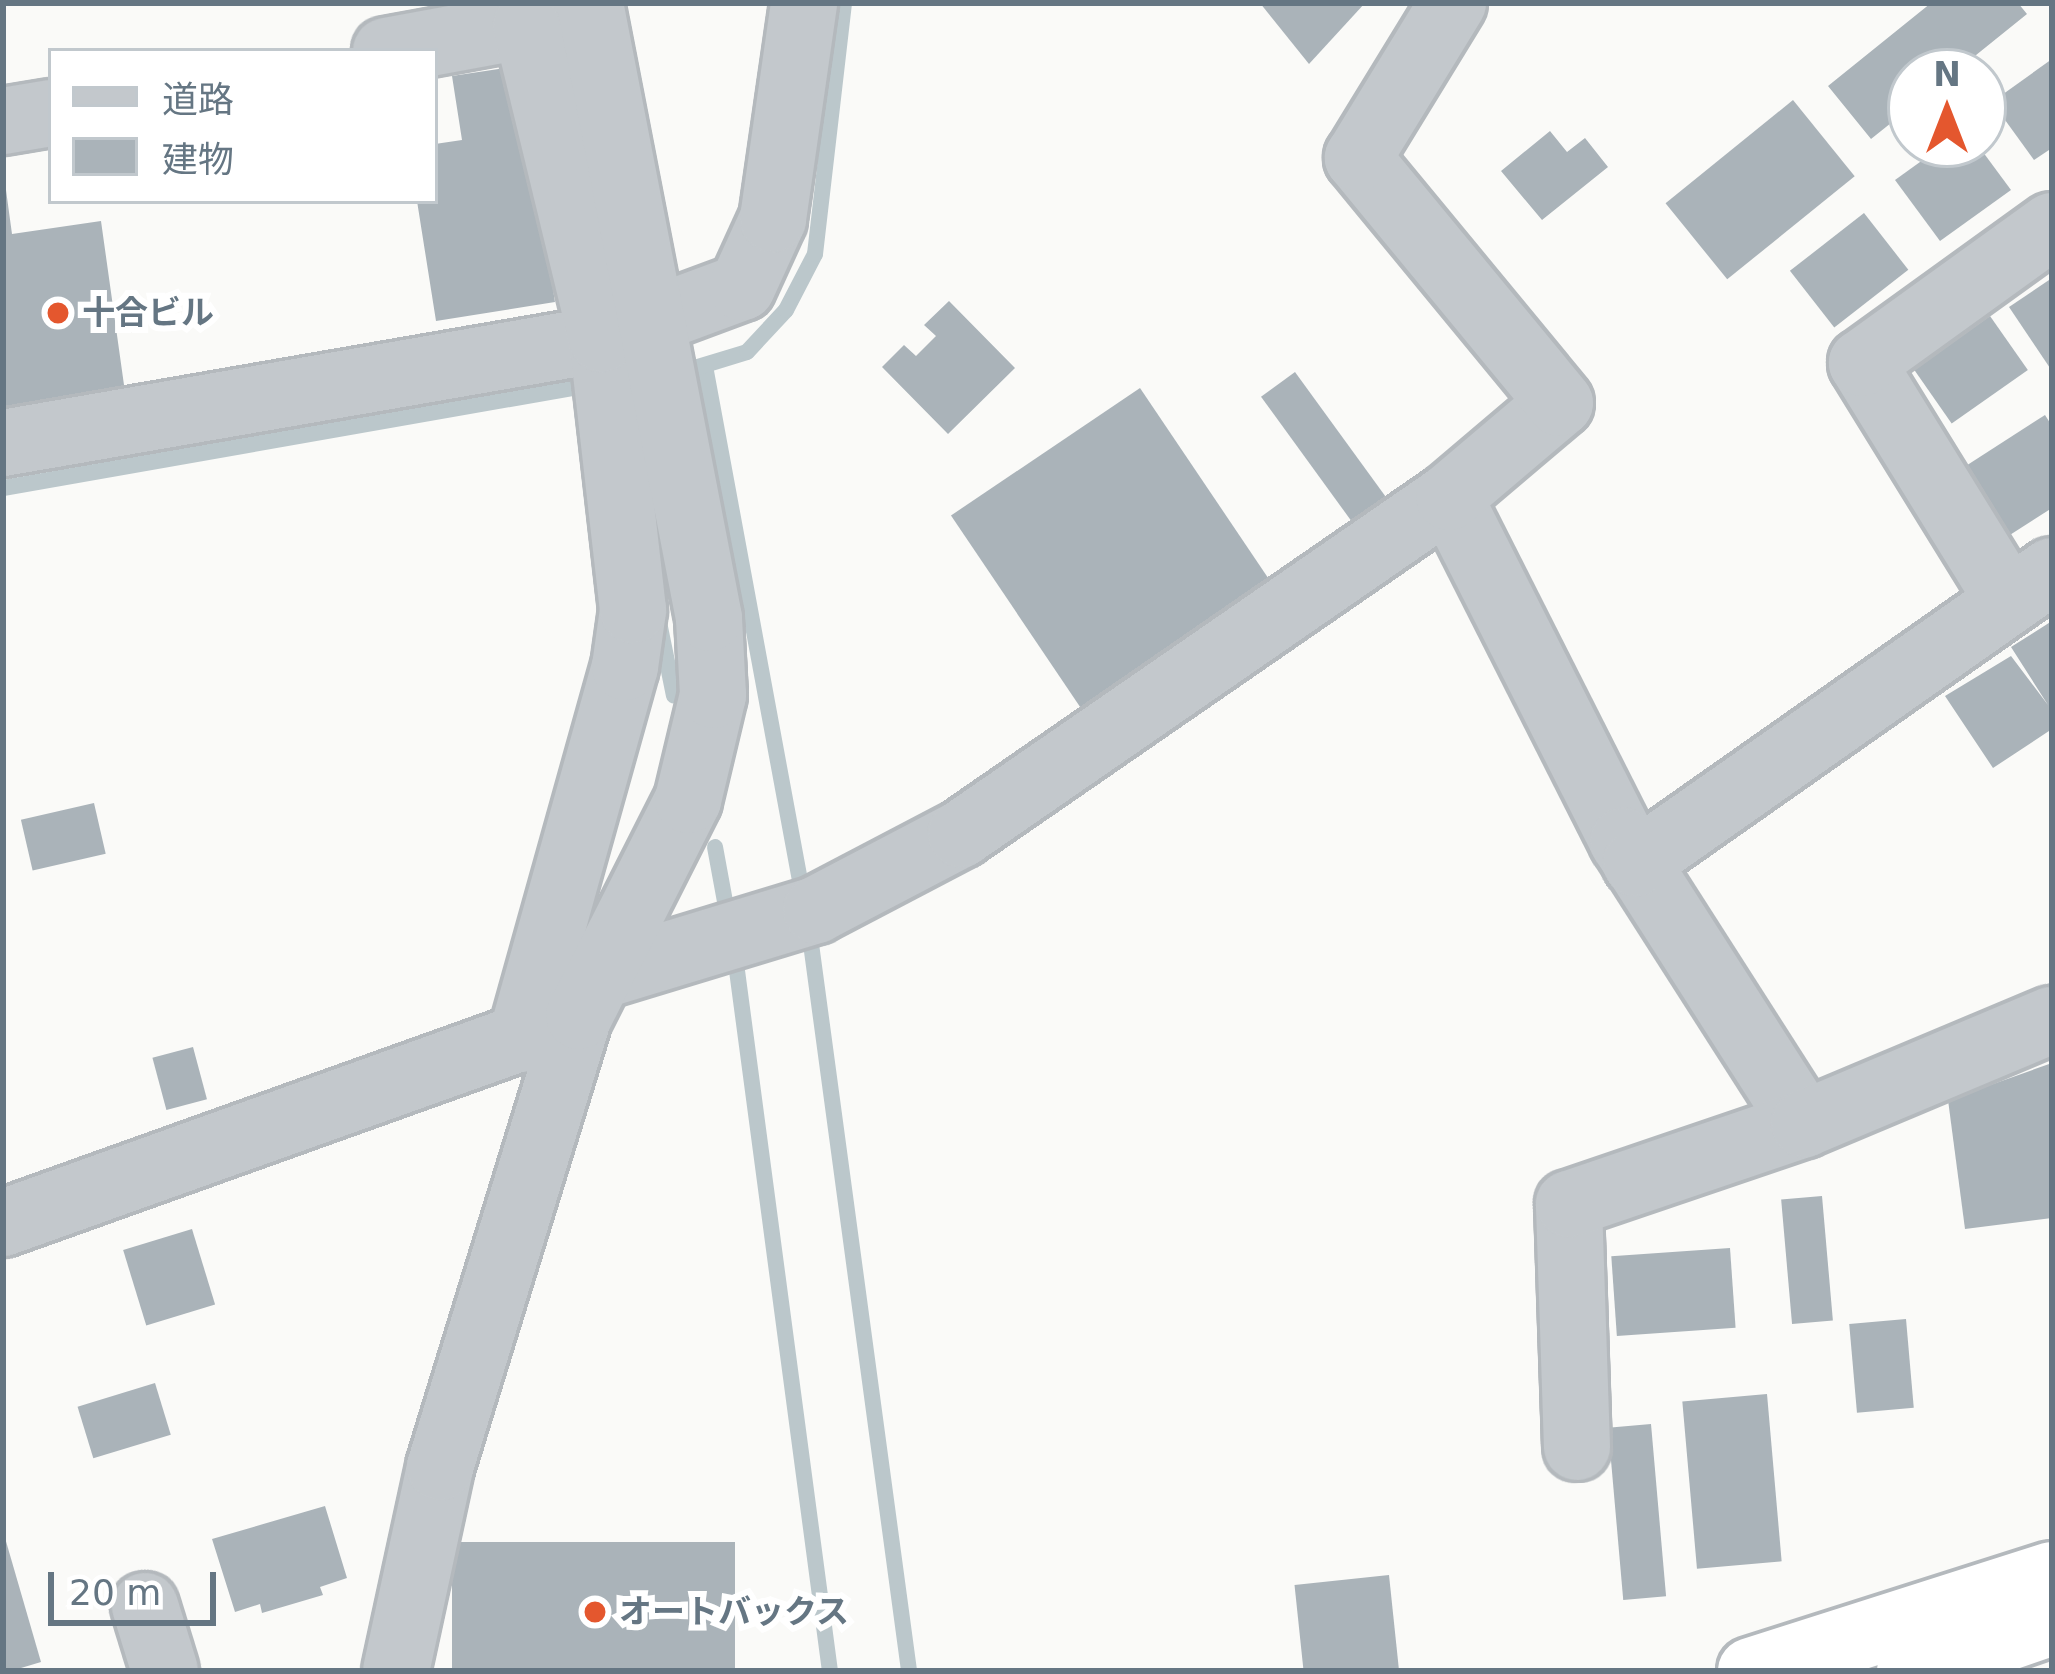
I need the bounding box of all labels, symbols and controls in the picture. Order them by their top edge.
legend [48,48,438,204]
north arrow [1887,48,2007,168]
text: N [1933,55,1961,94]
text: 道路 [162,79,234,120]
text: 建物 [162,139,234,180]
place label: 十合ビル [82,293,214,333]
marker: 十合ビル [45,300,71,326]
scale bar [54,1548,222,1622]
text: 20 m [69,1572,161,1613]
place label: オートバックス [619,1592,850,1632]
marker: オートバックス [582,1599,608,1625]

